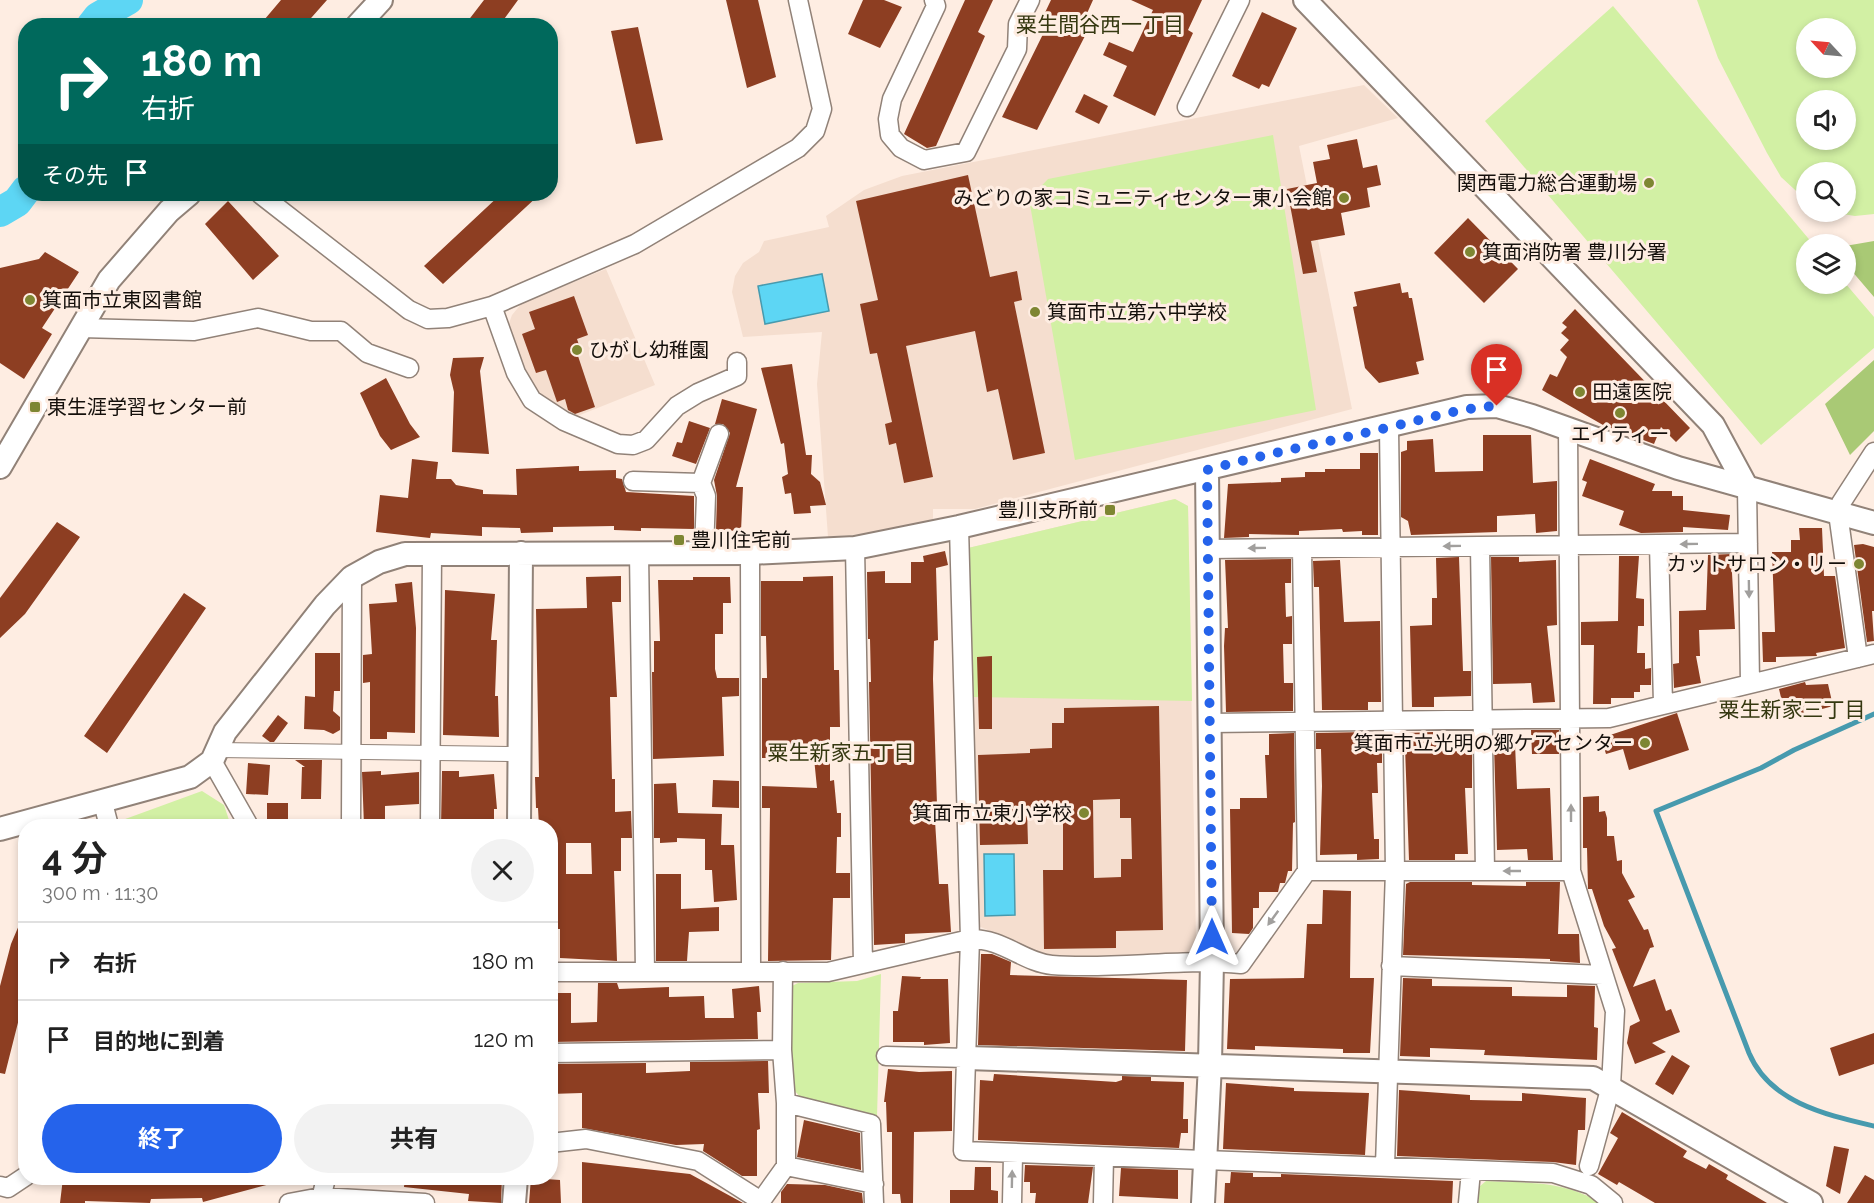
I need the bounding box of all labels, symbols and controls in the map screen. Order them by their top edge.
district label: 粟生間谷西一丁目 [1016,12,1184,37]
north arrow [1796,18,1856,78]
map controls [1796,18,1856,294]
text: 180 m [141,37,262,86]
icon: right [42,42,120,120]
button: sound [1796,90,1856,150]
text: 右折 [141,93,195,124]
icon: arrive [120,156,153,189]
text: その先 [42,162,108,188]
button: search [1796,162,1856,222]
place label: 関西電力総合運動場 [1457,171,1637,195]
marker: 関西電力総合運動場 [1642,176,1656,190]
place label: みどりの家コミュニティセンター東小会館 [953,186,1332,210]
marker: みどりの家コミュニティセンター東小会館 [1337,191,1351,205]
button: layers [1796,234,1856,294]
place label: 箕面消防署 豊川分署 [1482,240,1667,264]
marker: 箕面消防署 豊川分署 [1463,245,1477,259]
place label: 箕面市立東図書館 [42,288,202,312]
marker: 箕面市立東図書館 [23,293,37,307]
place label: 箕面市立第六中学校 [1047,300,1227,324]
marker: 箕面市立第六中学校 [1028,305,1042,319]
place label: ひがし幼稚園 [589,338,709,362]
marker: ひがし幼稚園 [570,343,584,357]
pin [1471,344,1522,406]
icon: arrive [1480,353,1513,386]
place label: 田遠医院 [1592,380,1672,404]
marker: 田遠医院 [1573,385,1587,399]
place label: 東生涯学習センター前 [47,395,247,419]
marker: 東生涯学習センター前 [28,400,42,414]
marker: エイティー [1613,406,1627,420]
place label: エイティー [1571,422,1669,446]
place label: 豊川支所前 [998,498,1098,522]
marker: 豊川支所前 [1103,503,1117,517]
place label: 豊川住宅前 [691,528,791,552]
marker: 豊川住宅前 [672,533,686,547]
one-way arrow [1680,539,1699,549]
one-way arrow [1443,541,1462,551]
one-way arrow [1248,543,1267,553]
place label: カットサロン・リー [1667,552,1847,576]
marker: カットサロン・リー [1852,557,1866,571]
one-way arrow [1744,579,1753,598]
district label: 粟生新家三丁目 [1719,697,1866,722]
place label: 箕面市立光明の郷ケアセンター [1353,731,1633,755]
marker: 箕面市立光明の郷ケアセンター [1638,736,1652,750]
district label: 粟生新家五丁目 [768,740,915,765]
place label: 箕面市立東小学校 [912,801,1072,825]
one-way arrow [1566,803,1576,822]
marker: 箕面市立東小学校 [1077,806,1091,820]
text: 4 分 [42,837,107,879]
button: close [471,839,534,902]
one-way arrow [1503,866,1522,876]
text: 300 m · 11:30 [42,881,158,905]
position arrow [1180,905,1244,969]
one-way arrow [1267,910,1279,926]
icon: right [42,945,75,978]
text: 180 m [472,948,534,974]
text: 右折 [93,950,137,976]
icon: arrive [42,1023,75,1056]
text: 120 m [474,1026,534,1052]
text: 目的地に到着 [93,1028,225,1054]
button: 終了 [42,1104,282,1173]
button: 共有 [294,1104,534,1173]
one-way arrow [1007,1169,1017,1188]

